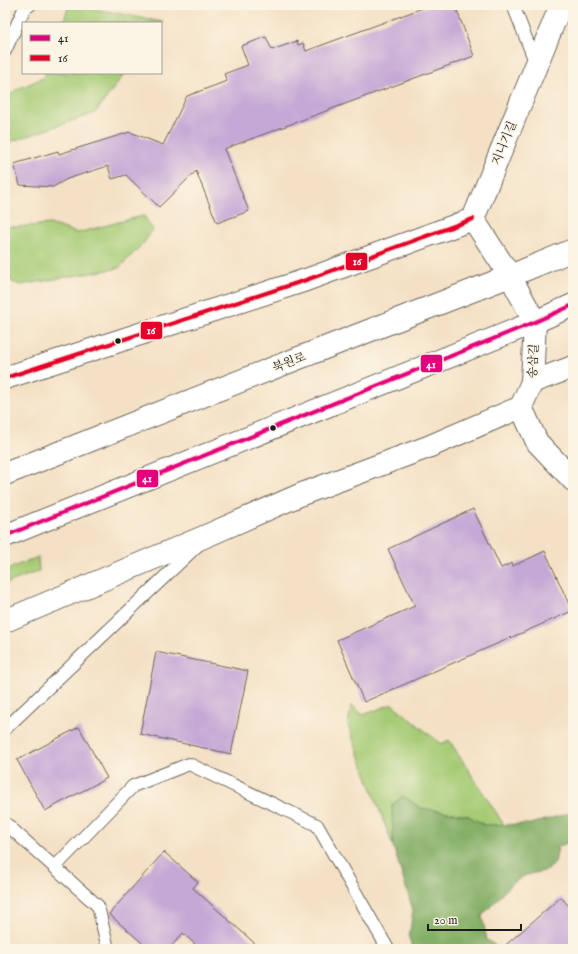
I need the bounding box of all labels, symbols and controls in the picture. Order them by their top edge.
legend [22,22,162,74]
text: 41 [58,31,68,46]
text: 16 [58,51,68,66]
street label: 지니기길 [489,119,520,167]
line badge: 16 [345,252,368,271]
text: 16 [353,255,363,269]
line badge: 16 [140,321,163,340]
text: 16 [147,324,157,338]
unlabelled marker [113,336,123,346]
street label: 송삼길 [525,343,542,379]
street label: 북원로 [270,349,308,376]
line badge: 41 [420,354,443,373]
text: 41 [425,358,436,372]
unlabelled marker [268,423,278,433]
line badge: 41 [136,469,159,488]
text: 41 [141,472,152,486]
scale bar [428,906,521,932]
text: 20 m [434,913,457,928]

